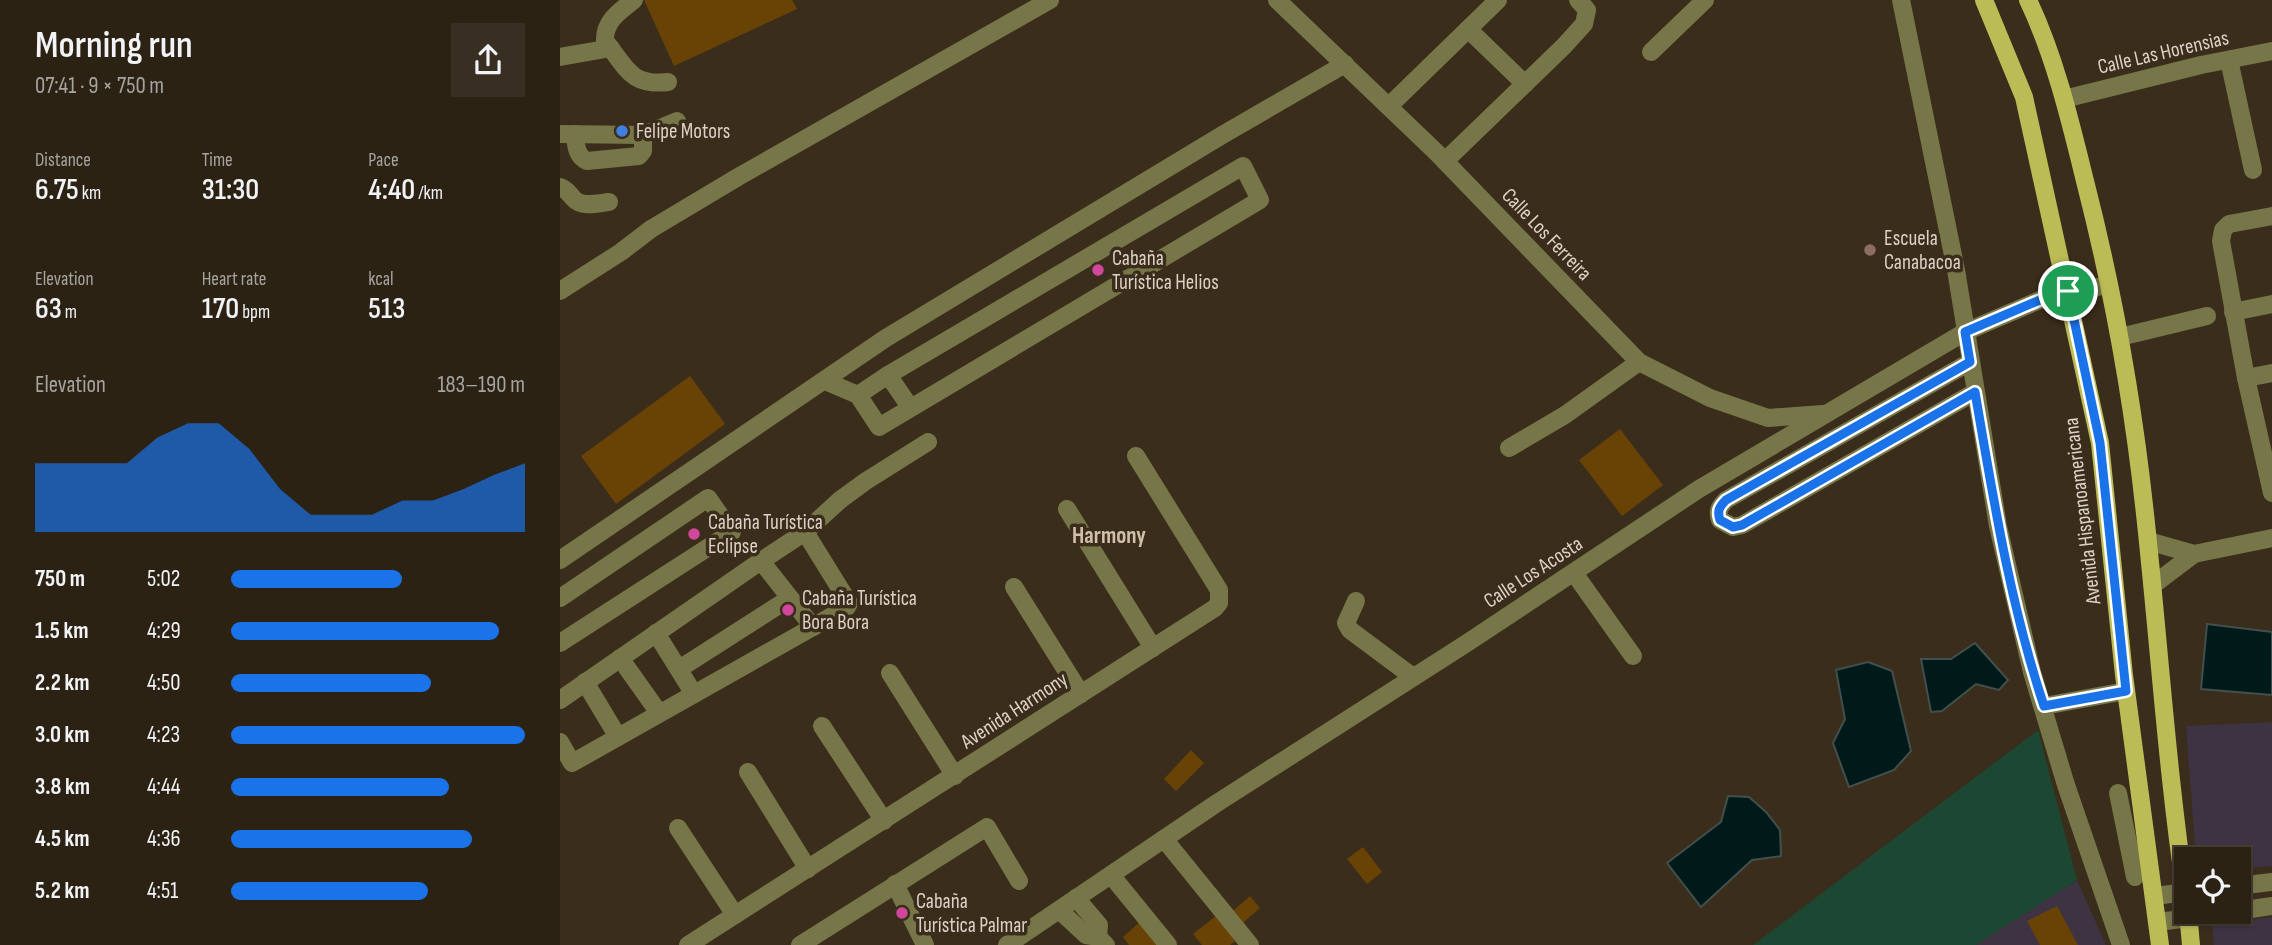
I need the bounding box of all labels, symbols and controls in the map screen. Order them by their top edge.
text: Morning run [35,23,193,68]
button: share [451,23,525,97]
street label: Calle Las Horensias [2095,25,2231,80]
text: 07:41 · 9 × 750 m [35,72,164,100]
place label: Felipe Motors [636,119,730,144]
marker: Felipe Motors [614,123,630,139]
text: Distance [35,149,91,172]
text: Time [202,149,233,172]
text: Pace [368,149,399,172]
text: 6.75 [35,172,79,208]
text: 31:30 [202,172,259,208]
text: 4:40 [368,172,415,208]
text: km [79,182,101,205]
text: /km [415,182,443,205]
street label: Calle Los Ferreira [1496,183,1597,286]
place label: Escuela Canabacoa [1884,226,1961,275]
marker: Escuela Canabacoa [1862,242,1878,258]
place label: Cabaña Turística Helios [1112,246,1219,295]
pin [2038,261,2098,321]
marker: Cabaña Turística Helios [1090,262,1106,278]
text: Elevation [35,268,94,291]
text: Heart rate [202,268,267,291]
text: kcal [368,268,393,291]
icon: arrive [2049,272,2087,310]
text: 63 [35,291,62,327]
text: 170 [202,291,239,327]
text: 513 [368,291,405,327]
text: m [62,301,77,324]
text: bpm [239,301,270,324]
text: Elevation [35,371,106,399]
text: 183–190 m [438,371,525,399]
street label: Avenida Hispanoamericana [2059,416,2106,607]
place label: Cabaña Turística Eclipse [708,510,823,559]
district label: Harmony [1072,522,1146,550]
marker: Cabaña Turística Eclipse [686,526,702,542]
street label: Calle Los Acosta [1479,531,1587,614]
text: 750 m [35,565,85,593]
text: 5:02 [147,565,180,593]
place label: Cabaña Turística Bora Bora [802,586,917,635]
marker: Cabaña Turística Bora Bora [780,602,796,618]
text: 1.5 km [35,617,88,645]
text: 4:29 [147,617,181,645]
street label: Avenida Harmony [955,667,1072,755]
text: 2.2 km [35,669,89,697]
text: 4:50 [147,669,180,697]
text: 3.0 km [35,721,90,749]
text: 4:23 [147,721,180,749]
text: 3.8 km [35,773,90,801]
text: 4:44 [147,773,180,801]
text: 4.5 km [35,825,90,853]
text: 4:36 [147,825,181,853]
map controls [2174,847,2251,924]
button: locate [2174,847,2251,924]
text: 5.2 km [35,877,89,905]
text: 4:51 [147,877,178,905]
place label: Cabaña Turística Palmar [916,889,1027,938]
marker: Cabaña Turística Palmar [894,905,910,921]

